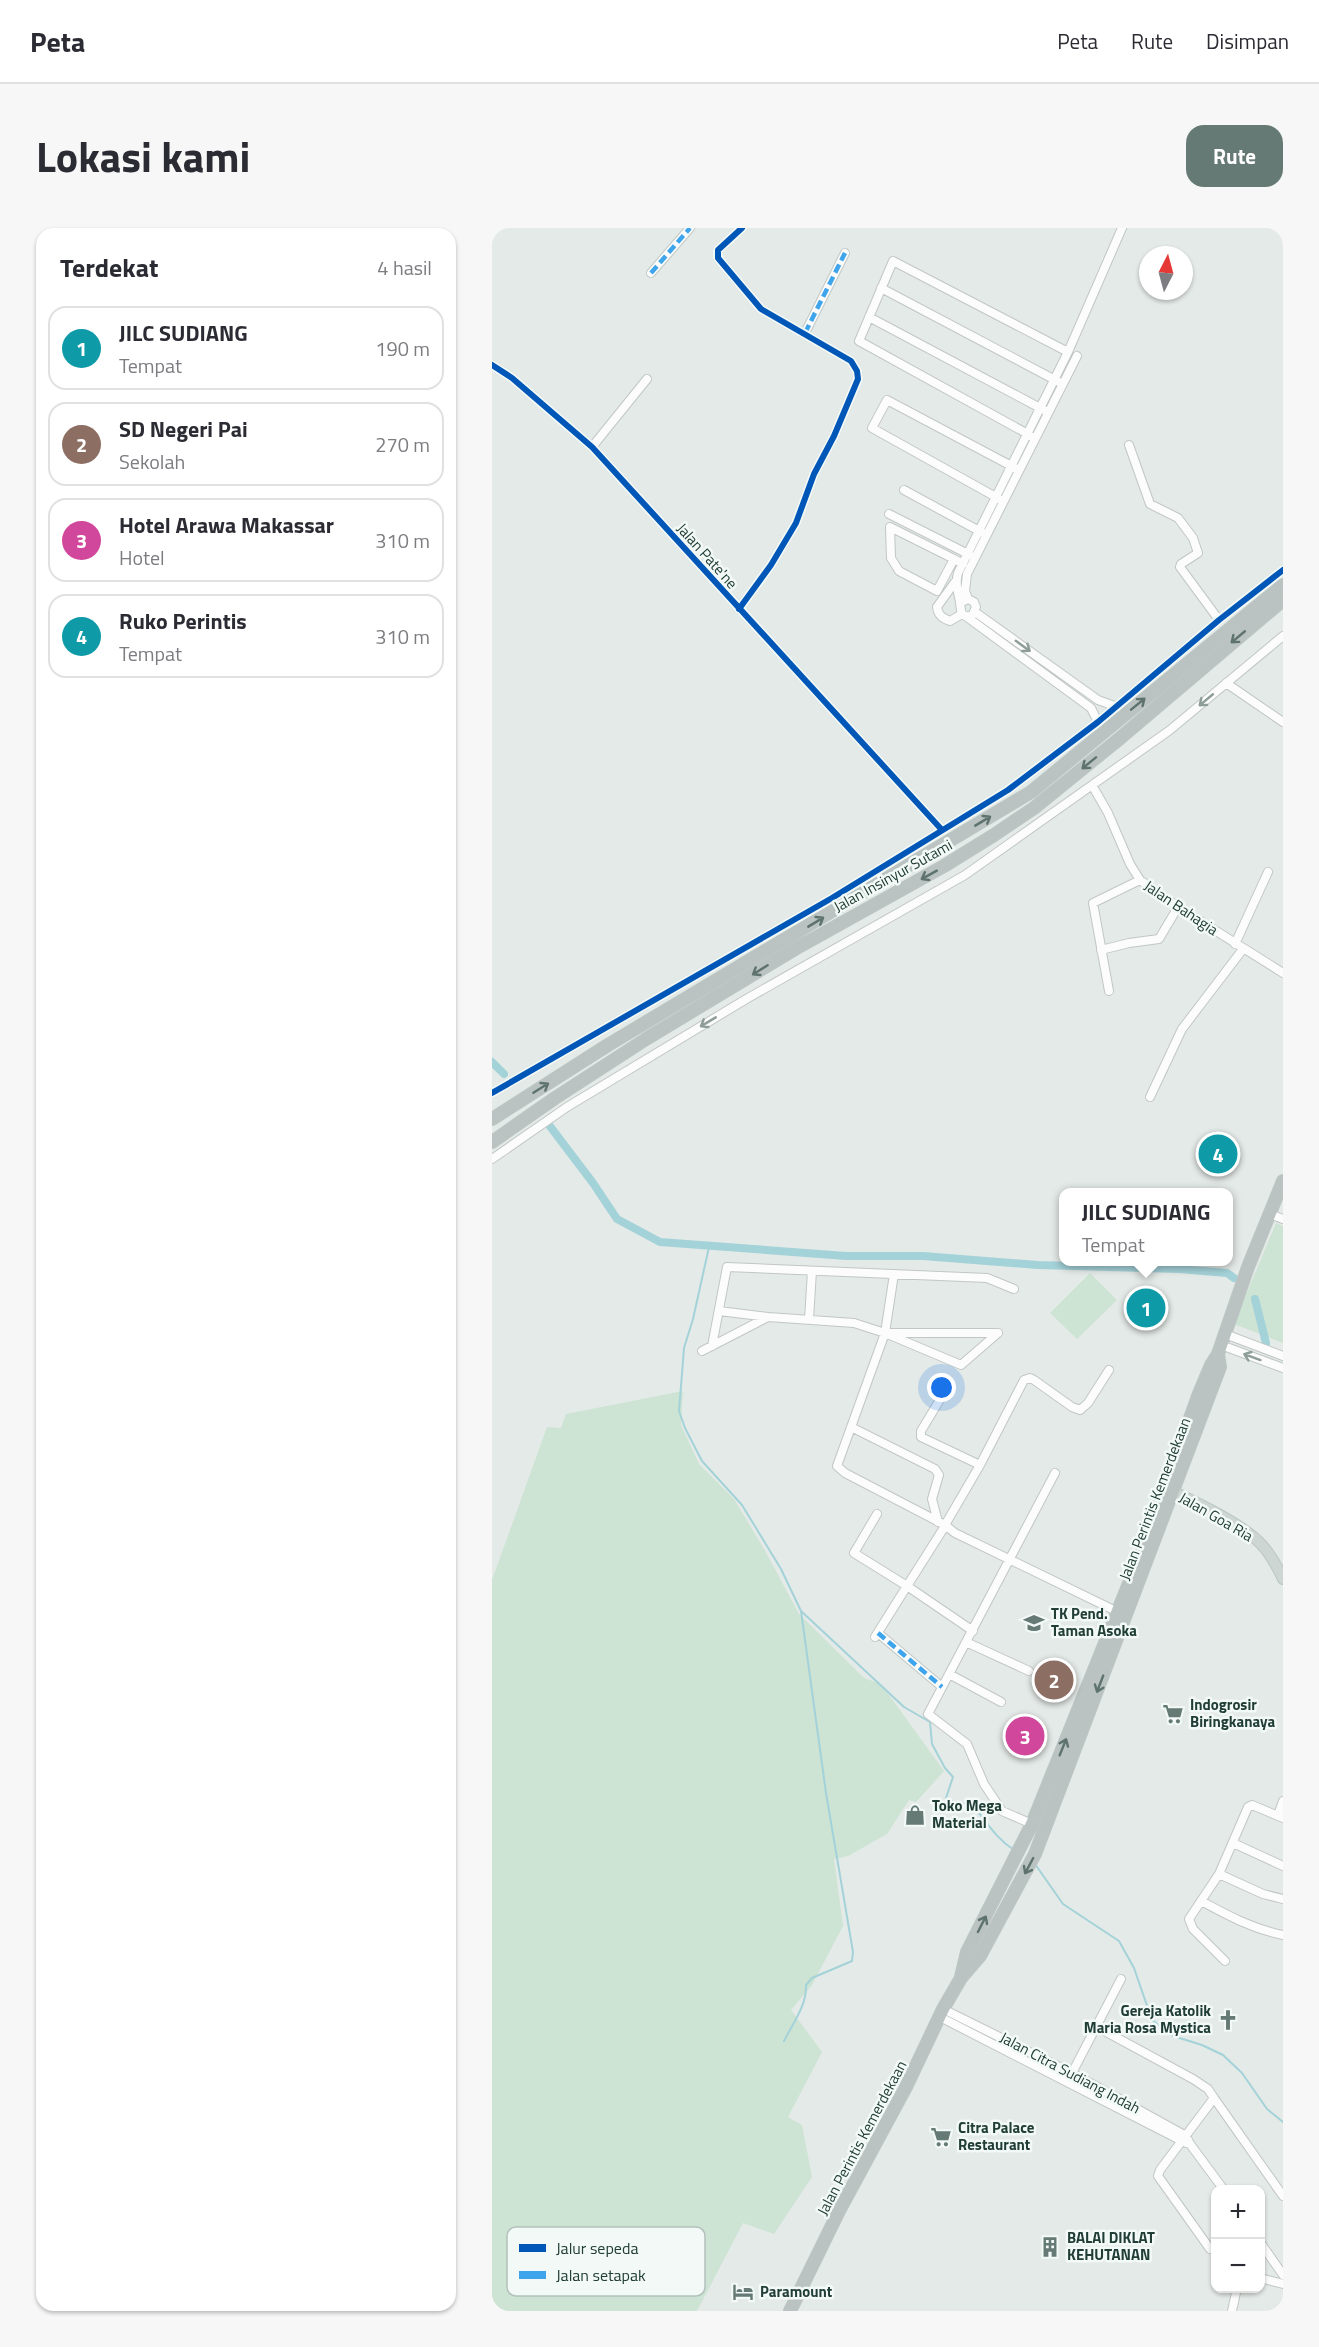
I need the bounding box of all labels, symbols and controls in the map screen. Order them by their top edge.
text: Peta [30,20,85,63]
text: Peta [1057,25,1098,57]
text: Rute [1131,25,1173,57]
text: Disimpan [1206,25,1289,57]
text: Lokasi kami [36,124,250,188]
button: Rute [1186,125,1283,187]
north arrow [1139,246,1193,300]
text: Terdekat [60,248,159,287]
text: 4 hasil [377,252,432,283]
text: JILC SUDIANG [119,316,248,350]
text: 1 [76,333,87,364]
text: 190 m [375,333,430,364]
text: Tempat [119,350,182,381]
text: SD Negeri Pai [119,412,248,446]
text: 2 [76,429,87,460]
text: 270 m [375,429,430,460]
text: Sekolah [119,446,185,477]
text: Hotel Arawa Makassar [119,508,334,542]
street label: Jalan Pate'ne [671,518,743,594]
text: 3 [76,525,87,556]
text: 310 m [375,525,430,556]
text: Hotel [119,542,165,573]
text: Ruko Perintis [119,604,247,638]
text: 4 [76,621,87,652]
text: 310 m [375,621,430,652]
one-way arrow [1231,630,1246,644]
text: Tempat [119,638,182,669]
one-way arrow [1014,640,1030,652]
one-way arrow [1199,693,1214,707]
one-way arrow [1130,697,1146,710]
one-way arrow [1081,757,1097,770]
one-way arrow [974,814,991,826]
street label: Jalan Insinyur Sutami [829,833,956,918]
one-way arrow [921,869,938,881]
street label: Jalan Bahagia [1140,874,1223,941]
one-way arrow [807,916,824,928]
one-way arrow [752,965,769,977]
one-way arrow [700,1016,717,1028]
one-way arrow [533,1081,550,1094]
pin: 4 [1198,1132,1238,1176]
popup [1059,1188,1233,1266]
text: JILC SUDIANG [1082,1195,1210,1229]
text: Tempat [1082,1229,1145,1260]
pin: 1 [1126,1286,1166,1330]
one-way arrow [1243,1350,1262,1361]
your location [927,1373,956,1402]
street label: Jalan Perintis Kemerdekaan [1113,1414,1196,1584]
street label: Jalan Goa Ria [1175,1486,1258,1547]
place label: TK Pend. Taman Asoka [1051,1602,1137,1642]
school or university icon: TK Pend. Taman Asoka [1022,1611,1046,1635]
pin: 2 [1034,1658,1074,1702]
one-way arrow [1094,1675,1105,1693]
place label: Indogrosir Biringkanaya [1190,1693,1275,1733]
supermarket icon: Indogrosir Biringkanaya [1161,1702,1185,1726]
pin: 3 [1006,1714,1044,1758]
one-way arrow [1059,1738,1070,1757]
place label: Toko Mega Material [932,1794,1002,1834]
shop icon: Toko Mega Material [903,1803,927,1827]
one-way arrow [1023,1856,1034,1874]
one-way arrow [976,1915,988,1933]
place label: Gereja Katolik Maria Rosa Mystica [1084,1999,1211,2039]
church icon: Gereja Katolik Maria Rosa Mystica [1216,2008,1240,2032]
street label: Jalan Citra Sudiang Indah [996,2026,1145,2119]
street label: Jalan Perintis Kemerdekaan [811,2056,912,2219]
place label: Citra Palace Restaurant [958,2116,1035,2156]
supermarket icon: Citra Palace Restaurant [929,2125,953,2149]
map controls [1211,2185,1265,2293]
button: + [1211,2185,1265,2239]
place label: BALAI DIKLAT KEHUTANAN [1067,2226,1155,2266]
legend [507,2227,705,2296]
building icon: BALAI DIKLAT KEHUTANAN [1038,2235,1062,2259]
text: Jalur sepeda [556,2236,638,2260]
button: − [1211,2239,1265,2293]
text: Jalan setapak [556,2263,646,2287]
hotel icon: Paramount [731,2280,755,2304]
place label: Paramount [760,2280,833,2303]

